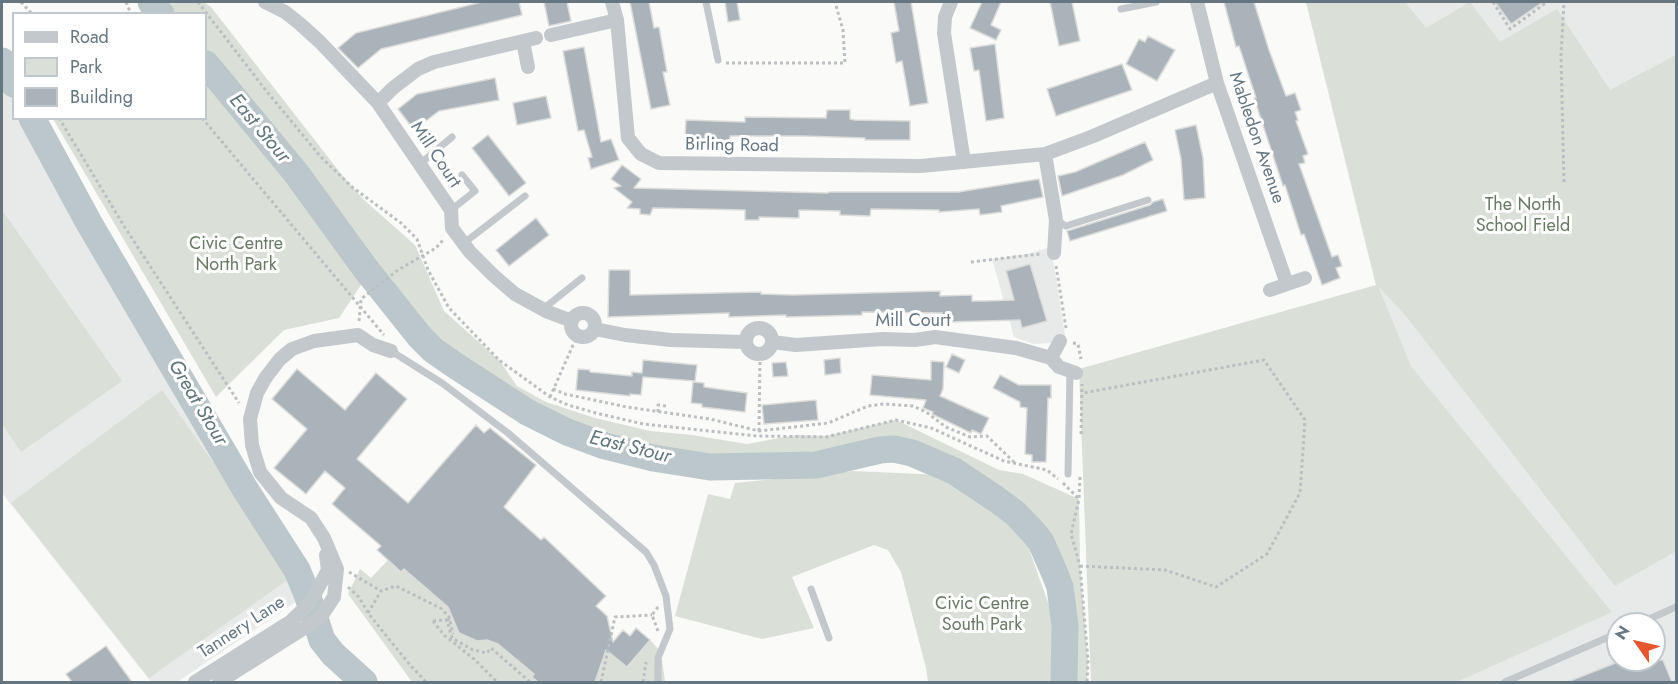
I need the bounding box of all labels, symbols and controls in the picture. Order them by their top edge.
legend [12,12,207,120]
text: Road [70,24,109,50]
text: Park [70,54,102,80]
street label: Mabledon Avenue [1223,69,1289,207]
text: Building [70,84,133,110]
water label: East Stour [223,90,295,168]
street label: Mill Court [405,118,465,192]
street label: Birling Road [685,134,779,158]
park label: The North School Field [1476,195,1570,238]
park label: Civic Centre North Park [189,234,283,276]
street label: Mill Court [875,311,951,333]
water label: Great Stour [162,356,232,450]
water label: East Stour [587,426,673,470]
street label: Tannery Lane [195,592,289,664]
park label: Civic Centre South Park [935,594,1029,636]
north arrow [1606,612,1666,672]
text: N [1609,621,1635,644]

